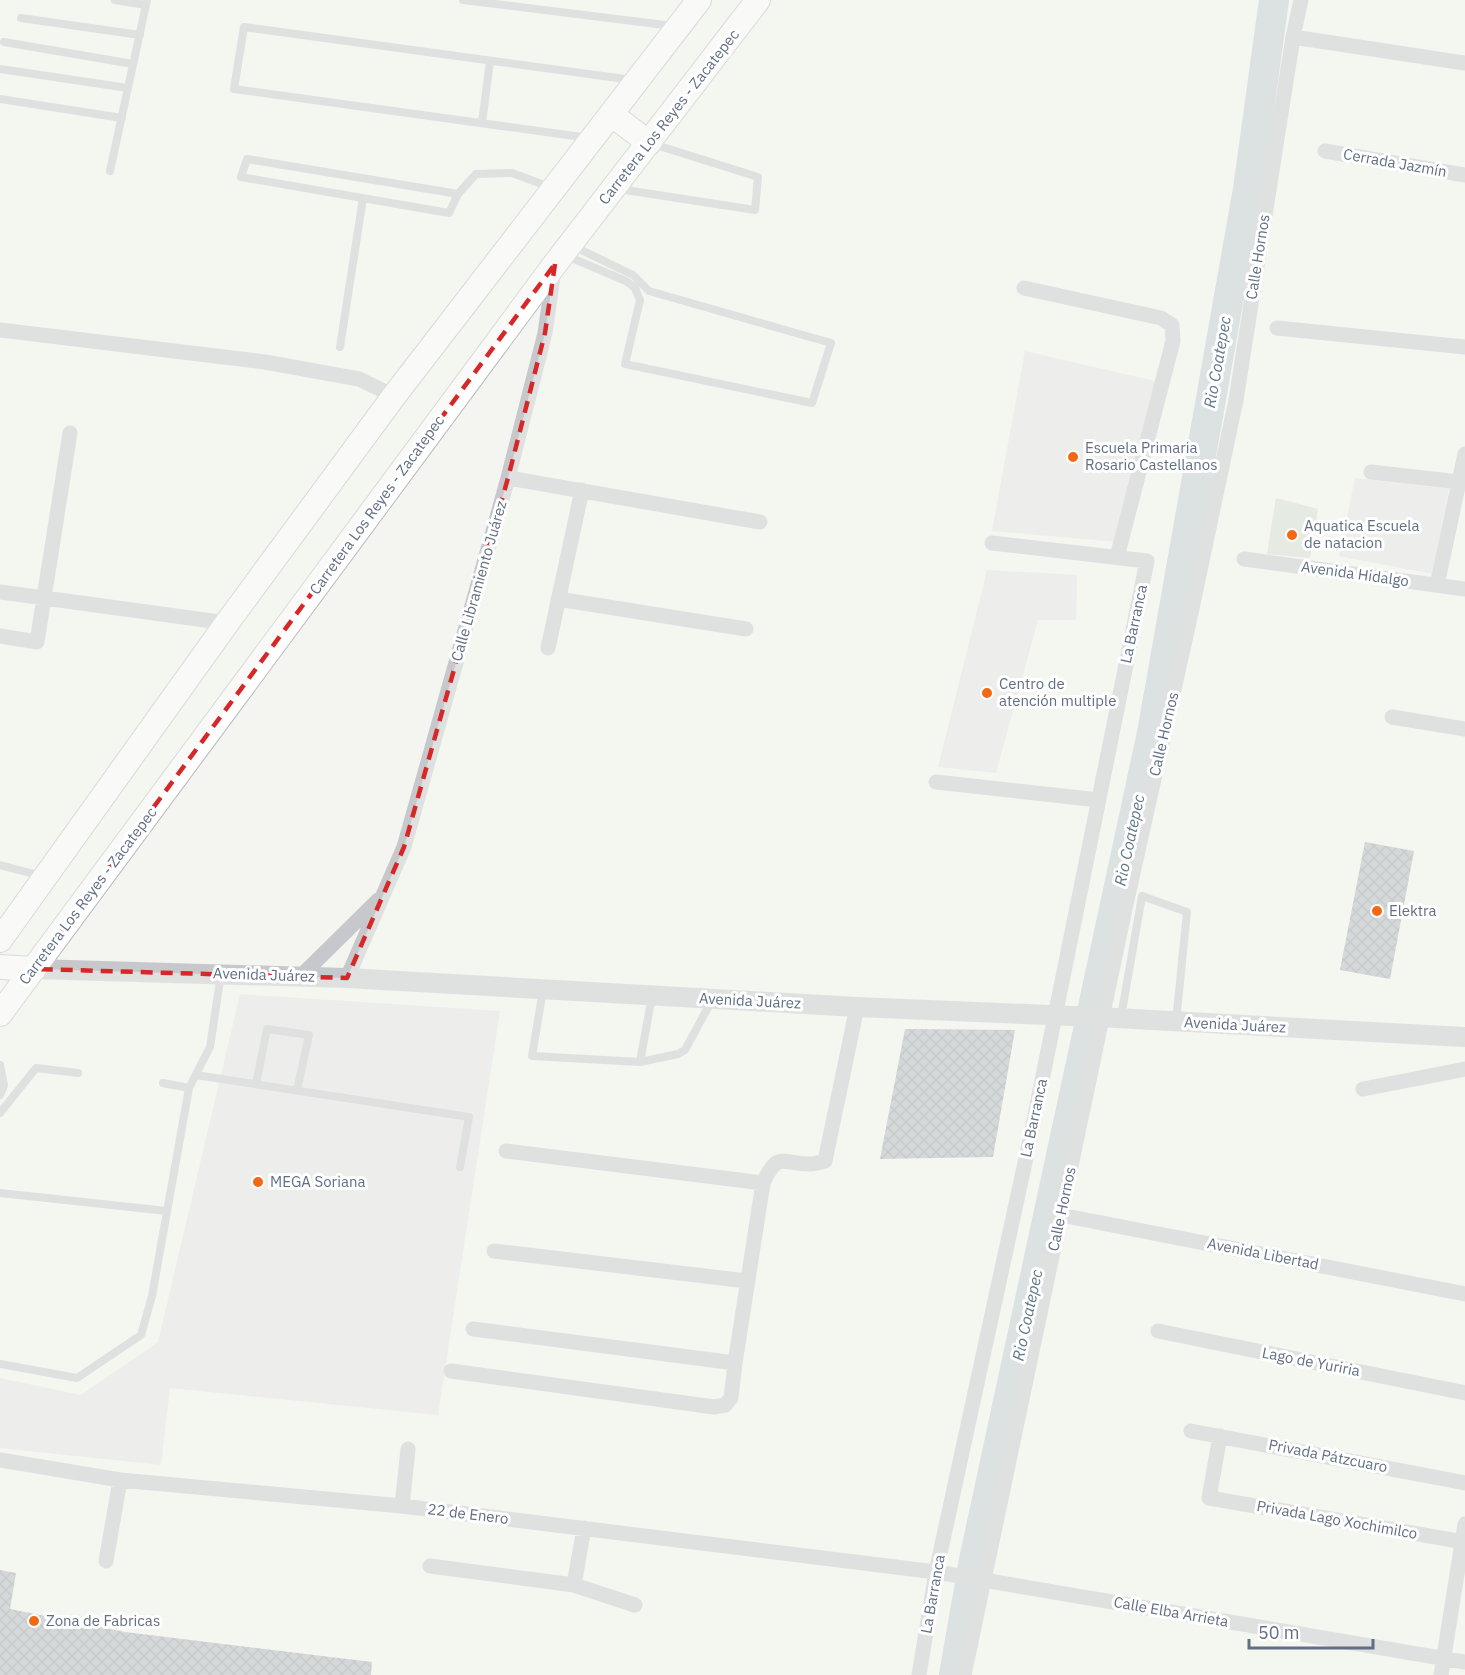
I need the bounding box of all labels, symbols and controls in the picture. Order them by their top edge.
street label: Carretera Los Reyes - Zacatepec [594,25,743,208]
street label: Cerrada Jazmín [1342,144,1448,181]
street label: Calle Hornos [1241,213,1274,301]
water label: Rio Coatepec [1199,314,1235,409]
street label: Carretera Los Reyes - Zacatepec [305,411,448,598]
place label: Escuela Primaria Rosario Castellanos [1085,438,1218,474]
marker: Escuela Primaria Rosario Castellanos [1066,450,1080,464]
street label: Calle Libramiento Juárez [446,498,511,663]
place label: Aquatica Escuela de natacion [1304,516,1419,552]
marker: Aquatica Escuela de natacion [1285,528,1299,542]
street label: Avenida Hidalgo [1300,557,1410,590]
street label: La Barranca [1116,583,1151,665]
place label: Centro de atención multiple [999,674,1116,710]
marker: Centro de atención multiple [980,686,994,700]
street label: Calle Hornos [1145,690,1182,778]
water label: Rio Coatepec [1110,792,1148,888]
street label: Carretera Los Reyes - Zacatepec [15,803,161,988]
place label: Elektra [1389,901,1437,920]
marker: Elektra [1370,904,1384,918]
street label: Avenida Juárez [213,963,315,986]
street label: Avenida Juárez [699,988,802,1013]
street label: Avenida Juárez [1184,1012,1287,1037]
street label: La Barranca [1016,1077,1051,1159]
street label: Calle Hornos [1043,1165,1080,1253]
place label: MEGA Soriana [270,1172,365,1191]
marker: MEGA Soriana [251,1175,265,1189]
street label: Avenida Libertad [1206,1233,1320,1274]
water label: Rio Coatepec [1008,1267,1046,1363]
street label: Lago de Yuriria [1261,1343,1362,1380]
street label: Privada Pátzcuaro [1267,1435,1389,1476]
street label: Privada Lago Xochimilco [1255,1496,1419,1543]
street label: 22 de Enero [427,1499,510,1528]
street label: La Barranca [916,1553,949,1635]
street label: Calle Elba Arrieta [1112,1592,1230,1631]
place label: Zona de Fabricas [46,1611,160,1630]
scale bar [1249,1612,1374,1650]
marker: Zona de Fabricas [27,1614,41,1628]
text: 50 m [1258,1621,1300,1644]

